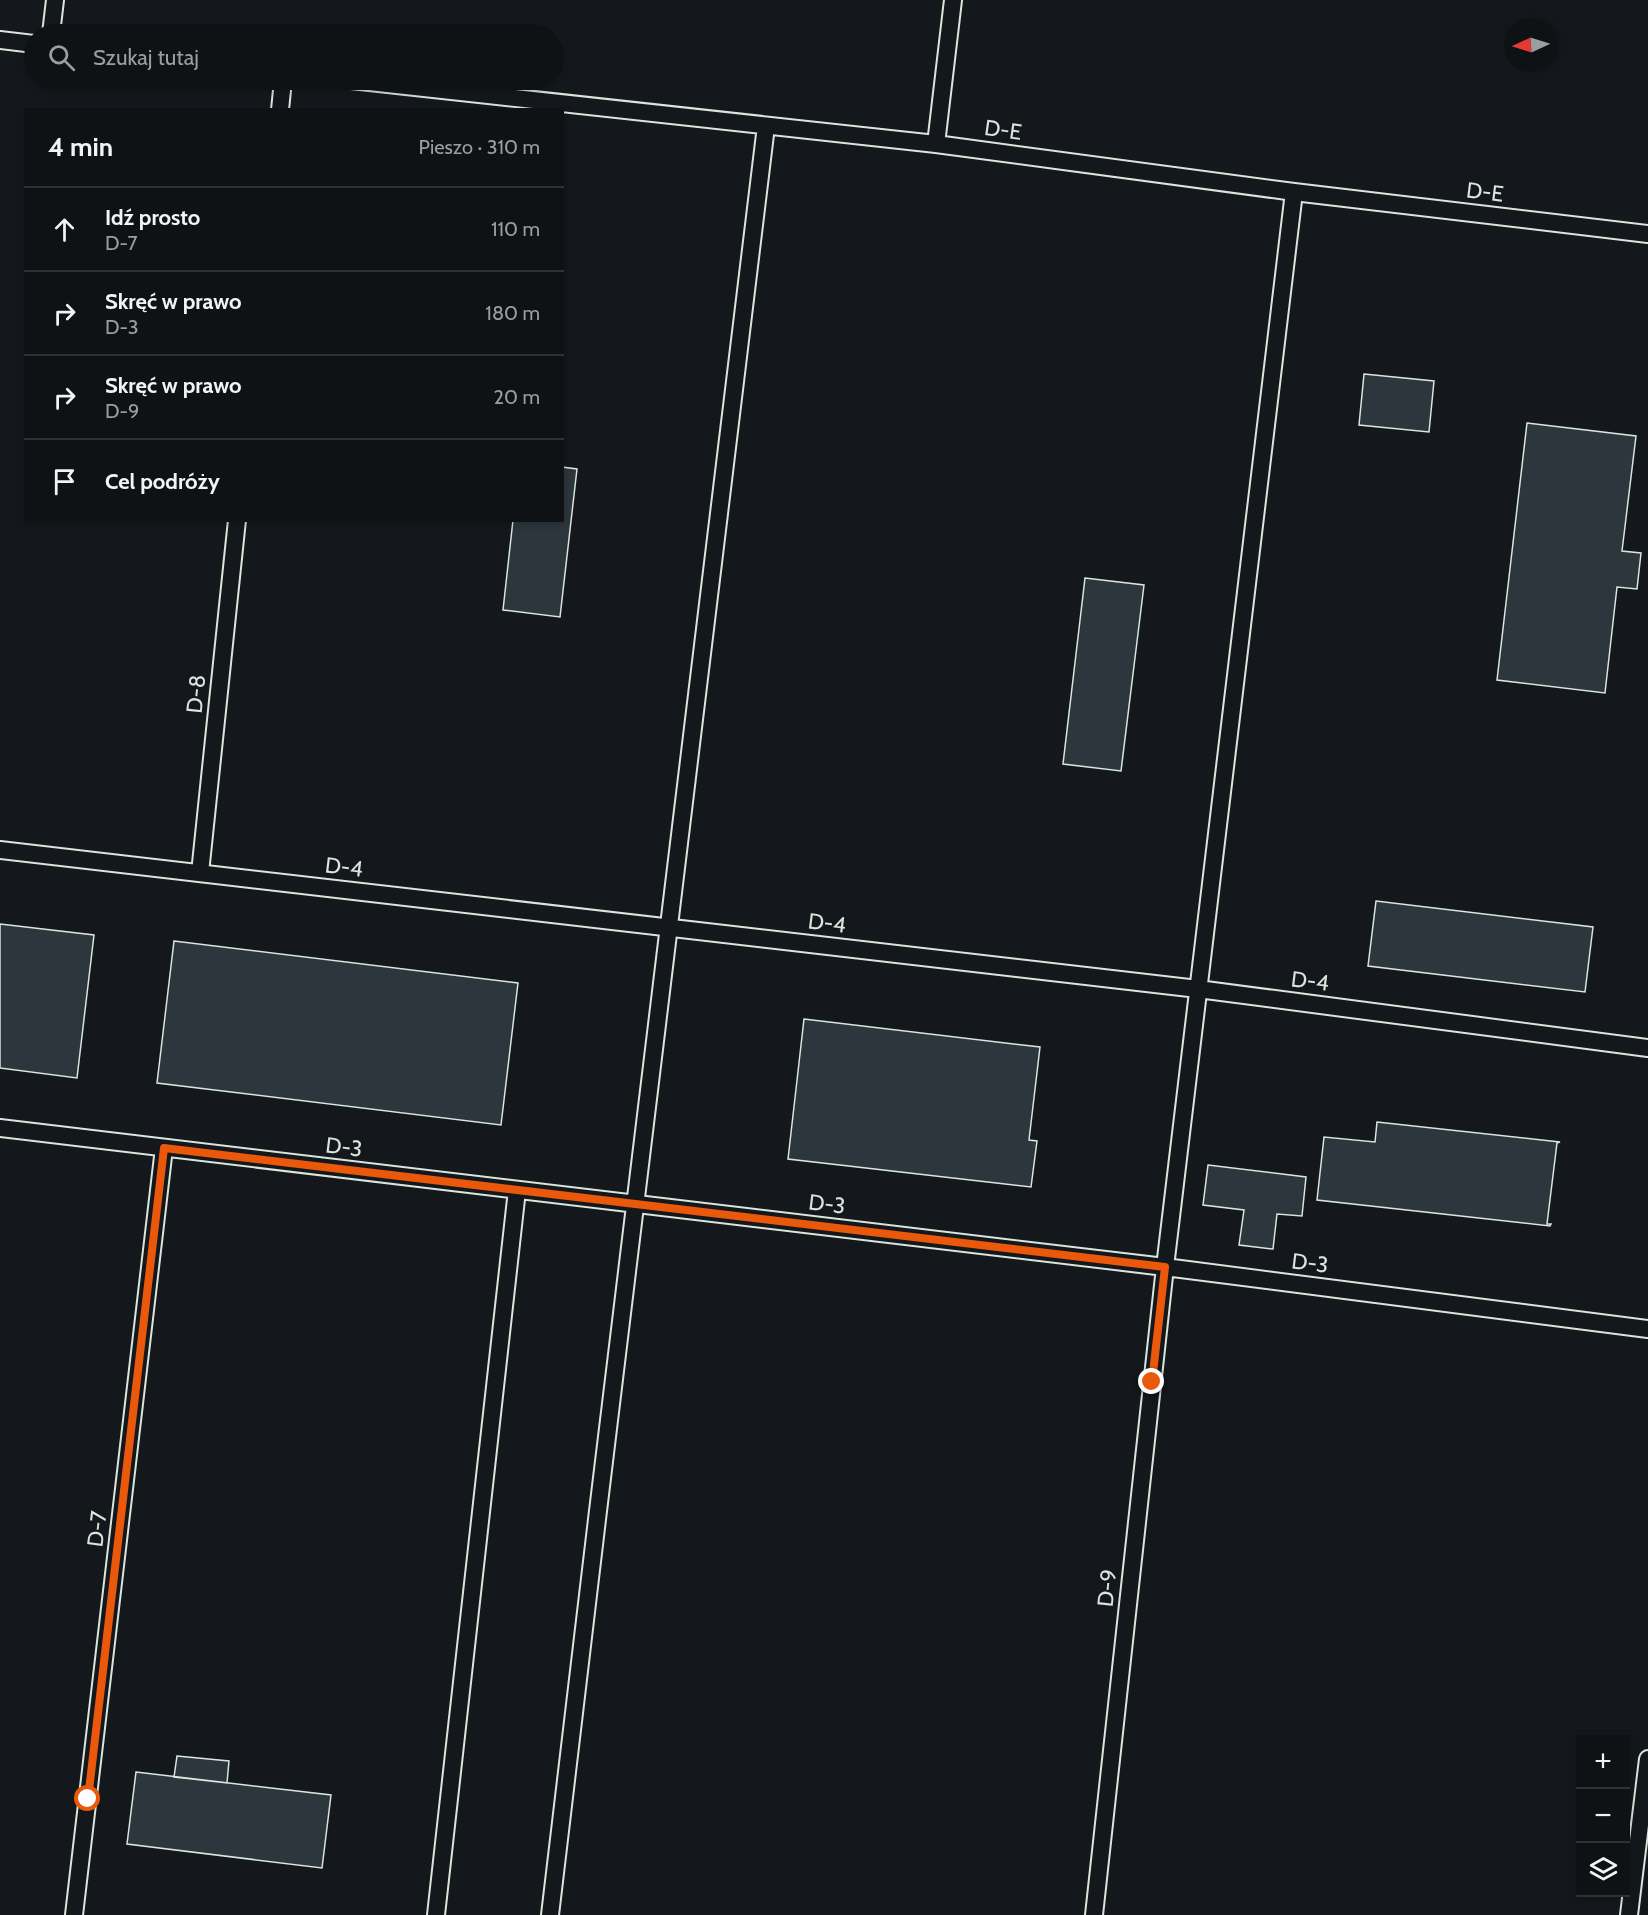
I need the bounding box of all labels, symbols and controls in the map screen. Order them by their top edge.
north arrow [1504,18,1558,72]
search box [24,24,564,90]
icon: search [45,41,78,74]
text: Szukaj tutaj [93,44,199,71]
street label: D-E [983,114,1023,146]
text: 4 min [48,131,113,163]
text: Pieszo · 310 m [419,135,540,159]
street label: D-E [1465,176,1505,208]
text: Idź prosto [105,204,200,231]
icon: ahead [48,213,81,246]
text: 110 m [491,217,540,241]
text: D-7 [105,231,138,255]
text: Skręć w prawo [105,288,242,315]
icon: right [48,297,81,330]
text: 180 m [485,301,540,325]
text: D-3 [105,315,139,339]
text: Skręć w prawo [105,372,242,399]
icon: right [48,381,81,414]
text: 20 m [494,385,540,409]
text: D-9 [105,399,139,423]
icon: arrive [48,465,81,498]
text: Cel podróży [105,468,220,495]
street label: D-8 [181,673,211,715]
street label: D-4 [323,851,365,883]
street label: D-4 [806,907,848,939]
street label: D-4 [1289,965,1331,997]
street label: D-3 [324,1131,364,1163]
street label: D-3 [807,1188,847,1220]
street label: D-3 [1290,1247,1330,1279]
route end [1138,1368,1164,1394]
street label: D-7 [81,1510,113,1548]
street label: D-9 [1092,1568,1122,1608]
map controls [1576,1735,1630,1897]
button: + [1576,1735,1630,1789]
route start [74,1785,100,1811]
button: − [1576,1789,1630,1843]
button: layers [1576,1843,1630,1897]

